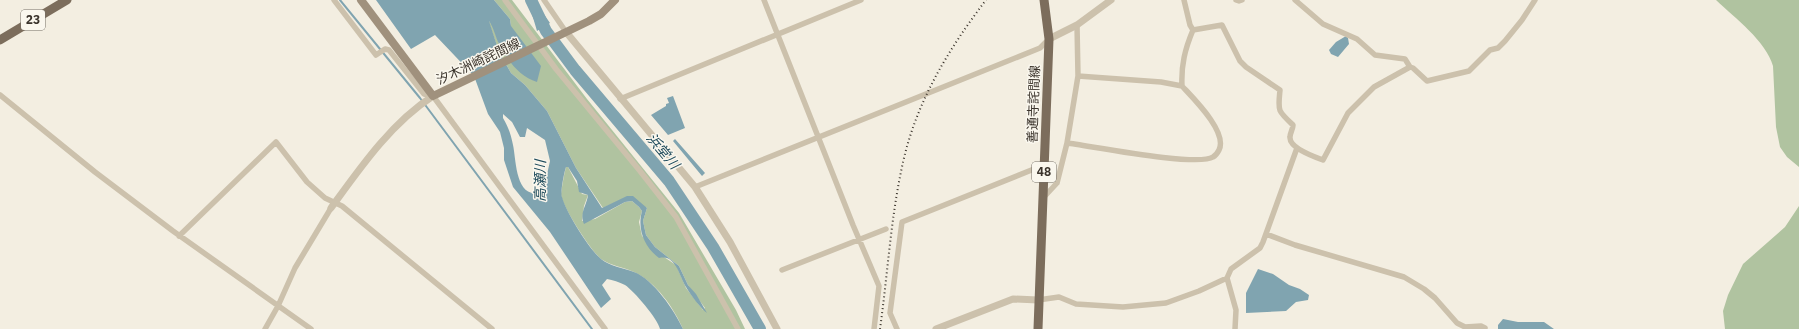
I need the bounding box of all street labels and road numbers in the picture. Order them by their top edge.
road number: 23 [21,10,45,30]
street label: 汐木洲崎詫間線 [433,35,523,88]
street label: 善通寺詫間線 [1024,65,1043,143]
road number: 48 [1032,162,1056,182]

